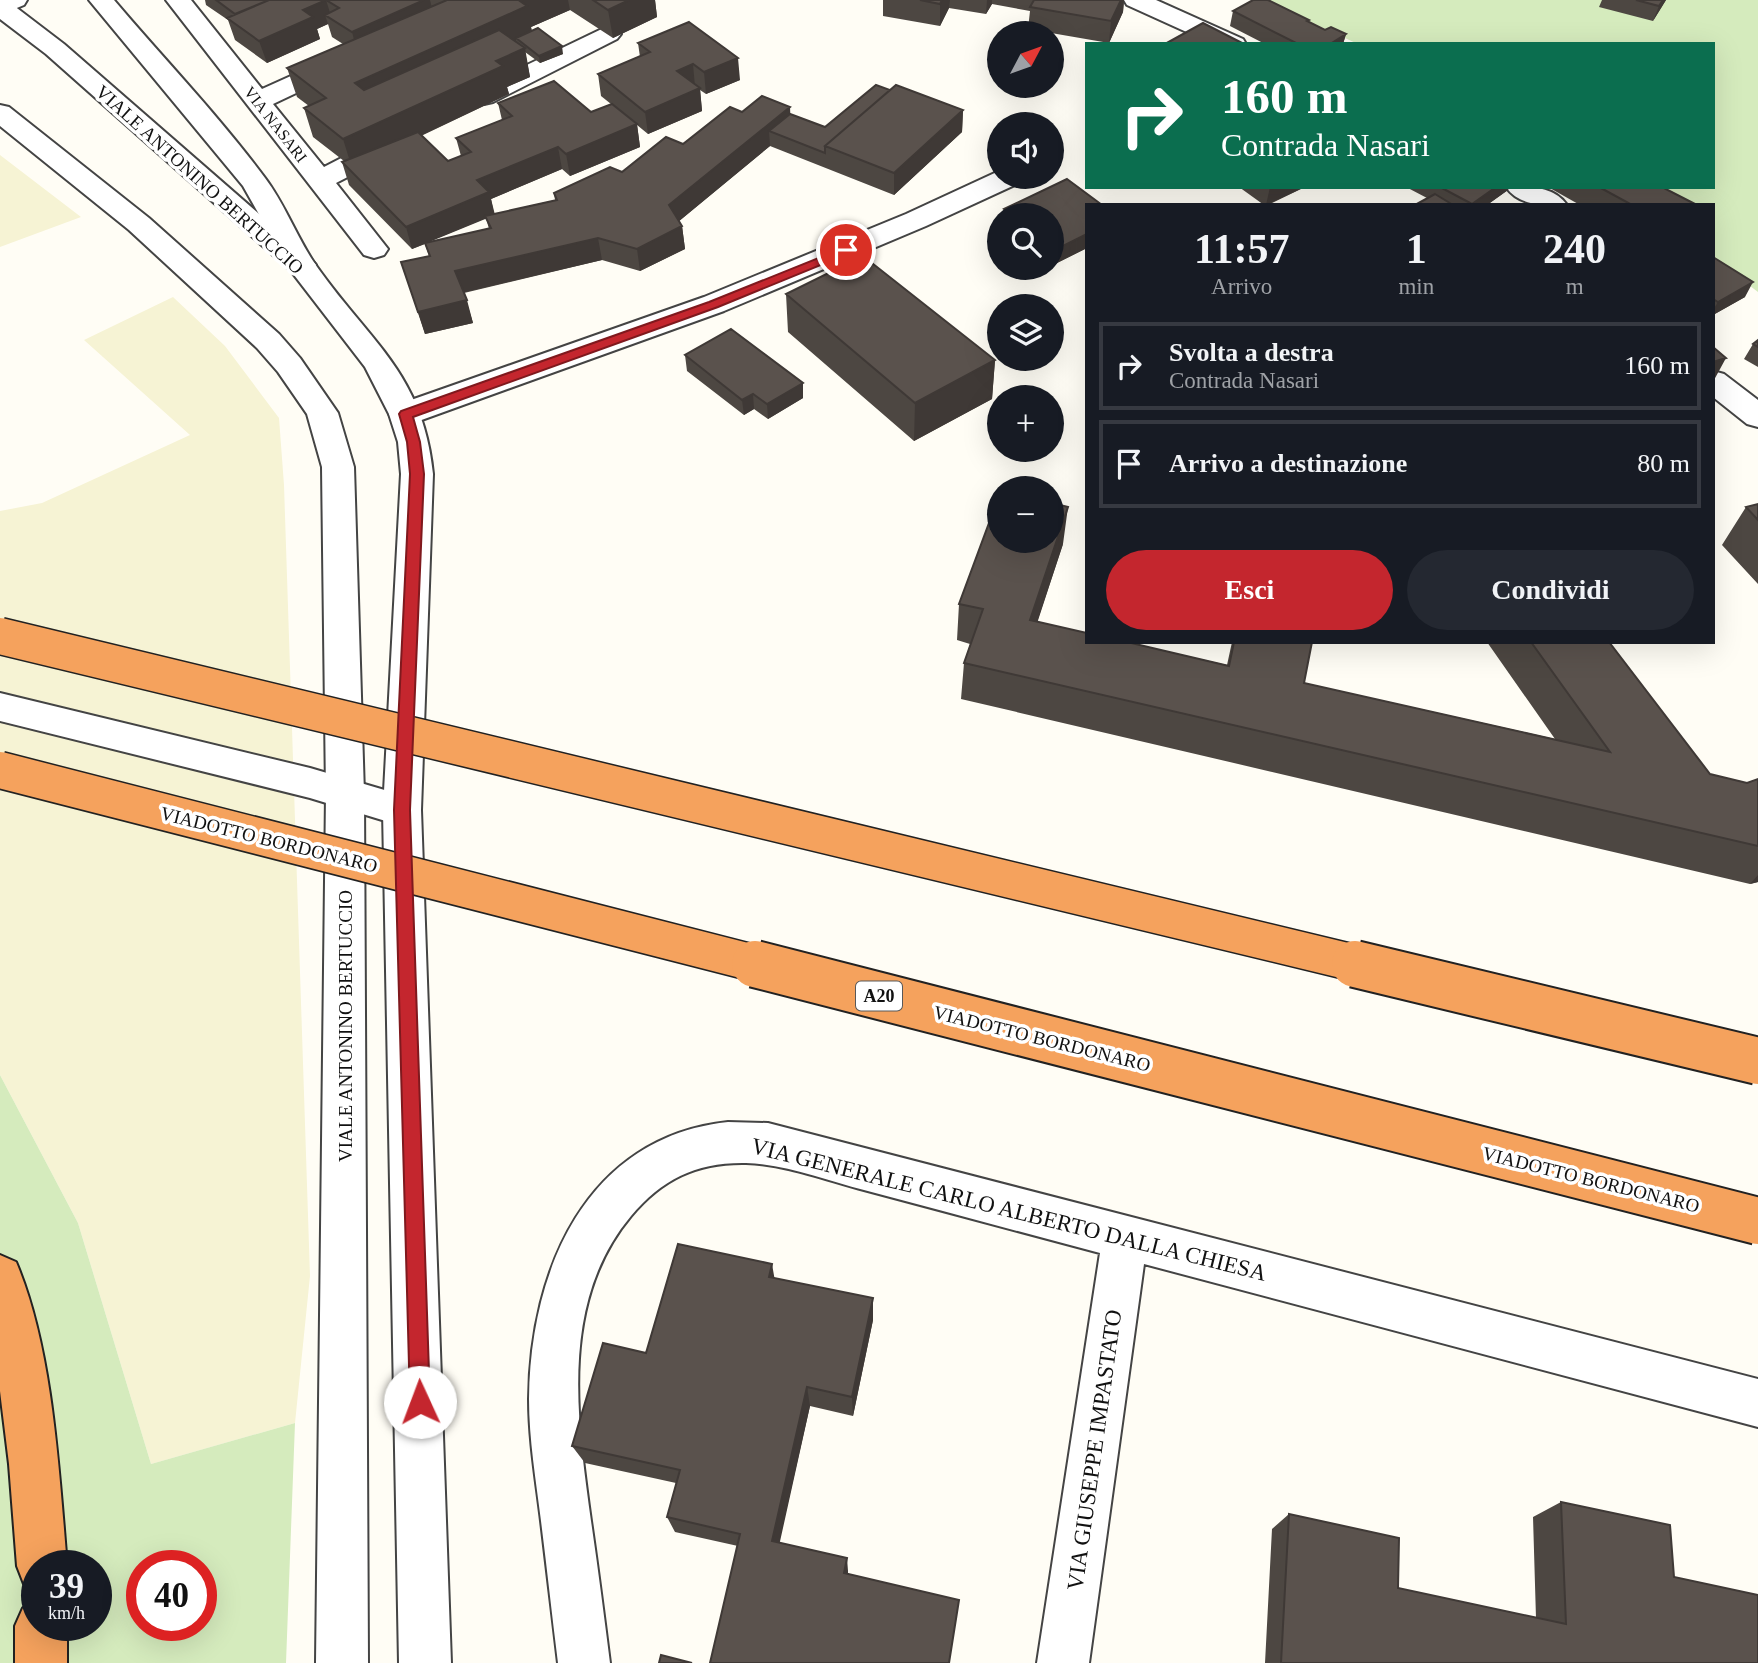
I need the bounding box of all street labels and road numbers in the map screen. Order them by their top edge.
street label: VIALE ANTONINO BERTUCCIO [92,81,308,278]
street label: VIA NASARI [241,83,310,165]
street label: VIADOTTO BORDONARO [158,802,380,877]
street label: VIALE ANTONINO BERTUCCIO [335,890,356,1162]
road number: A20 [856,981,902,1010]
street label: VIADOTTO BORDONARO [931,1001,1153,1076]
street label: VIA GENERALE CARLO ALBERTO DALLA CHIESA [749,1133,1270,1286]
street label: VIADOTTO BORDONARO [1480,1142,1702,1217]
street label: VIA GIUSEPPE IMPASTATO [1062,1308,1127,1592]

